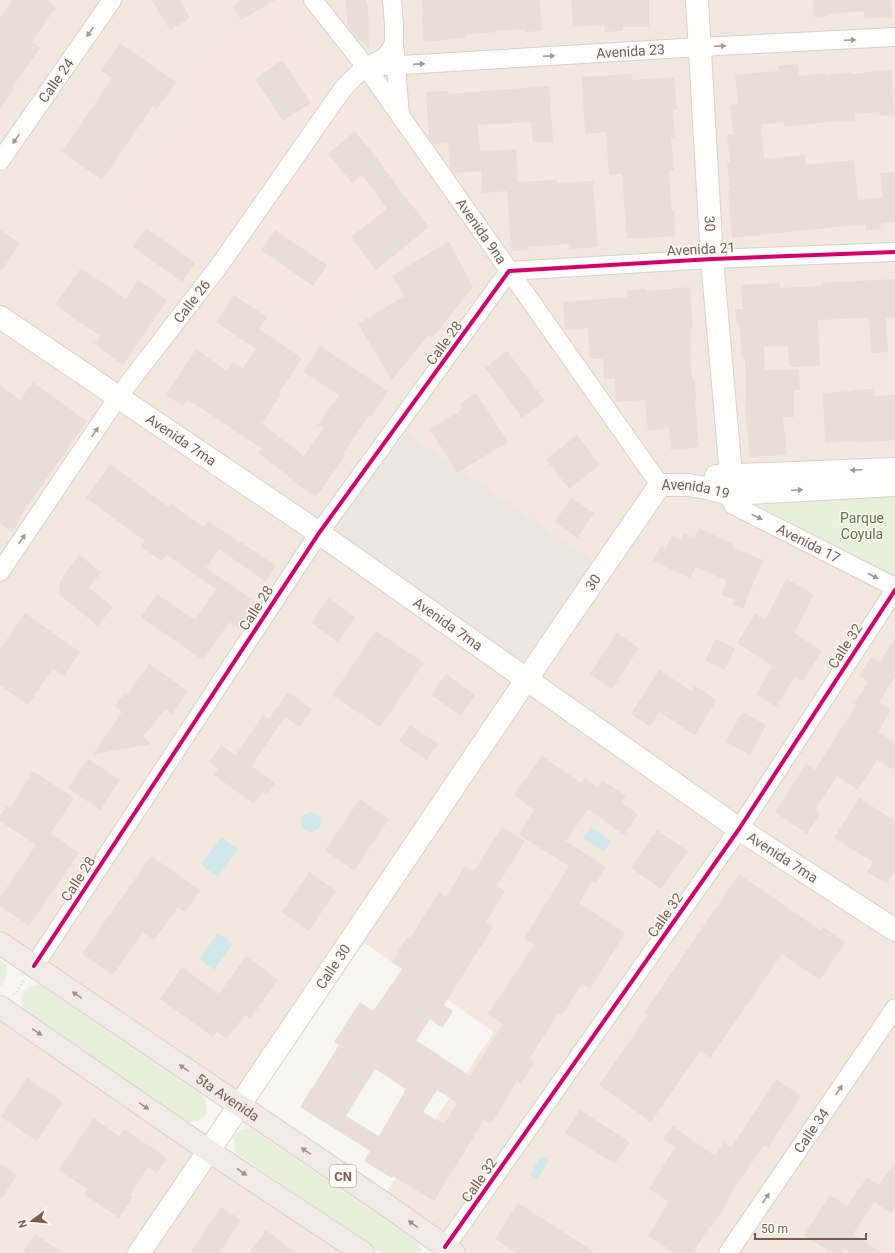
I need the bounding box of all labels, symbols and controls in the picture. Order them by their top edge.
one-way arrow [86,27,94,37]
one-way arrow [844,36,856,43]
street label: Avenida 23 [596,41,665,61]
one-way arrow [714,43,727,49]
one-way arrow [543,53,555,60]
street label: Calle 24 [35,55,77,106]
one-way arrow [413,61,425,68]
one-way arrow [12,134,20,144]
street label: Avenida 9na [453,195,510,267]
street label: 30 [702,215,718,232]
street label: Avenida 21 [666,239,736,259]
street label: Calle 26 [170,276,214,326]
street label: Calle 28 [423,318,465,368]
street label: Avenida 7ma [143,410,219,469]
one-way arrow [91,426,98,437]
one-way arrow [850,467,862,474]
street label: Avenida 19 [662,477,731,502]
one-way arrow [791,487,804,493]
park label: Parque Coyula [840,510,884,542]
one-way arrow [752,514,763,520]
street label: Avenida 17 [774,521,843,566]
one-way arrow [18,534,26,545]
street label: 30 [582,571,604,593]
one-way arrow [868,573,879,579]
street label: Calle 28 [236,582,276,633]
street label: Avenida 7ma [410,594,486,654]
street label: Calle 32 [825,620,865,671]
street label: Avenida 7ma [744,829,821,886]
street label: Calle 28 [58,853,98,904]
street label: Calle 32 [644,890,686,940]
street label: Calle 30 [312,941,354,992]
one-way arrow [72,991,82,999]
one-way arrow [32,1028,42,1036]
one-way arrow [179,1064,190,1072]
street label: 5ta Avenida [193,1070,262,1124]
one-way arrow [835,1085,843,1095]
one-way arrow [139,1102,149,1110]
street label: Calle 34 [791,1105,832,1156]
one-way arrow [301,1147,311,1155]
street label: Calle 32 [458,1155,500,1205]
road number: CN [330,1165,356,1187]
one-way arrow [236,1168,247,1176]
one-way arrow [762,1192,770,1203]
north arrow [12,1201,52,1241]
scale bar [755,1215,866,1241]
text: N [15,1218,30,1229]
one-way arrow [408,1220,419,1228]
text: 50 m [761,1222,788,1236]

